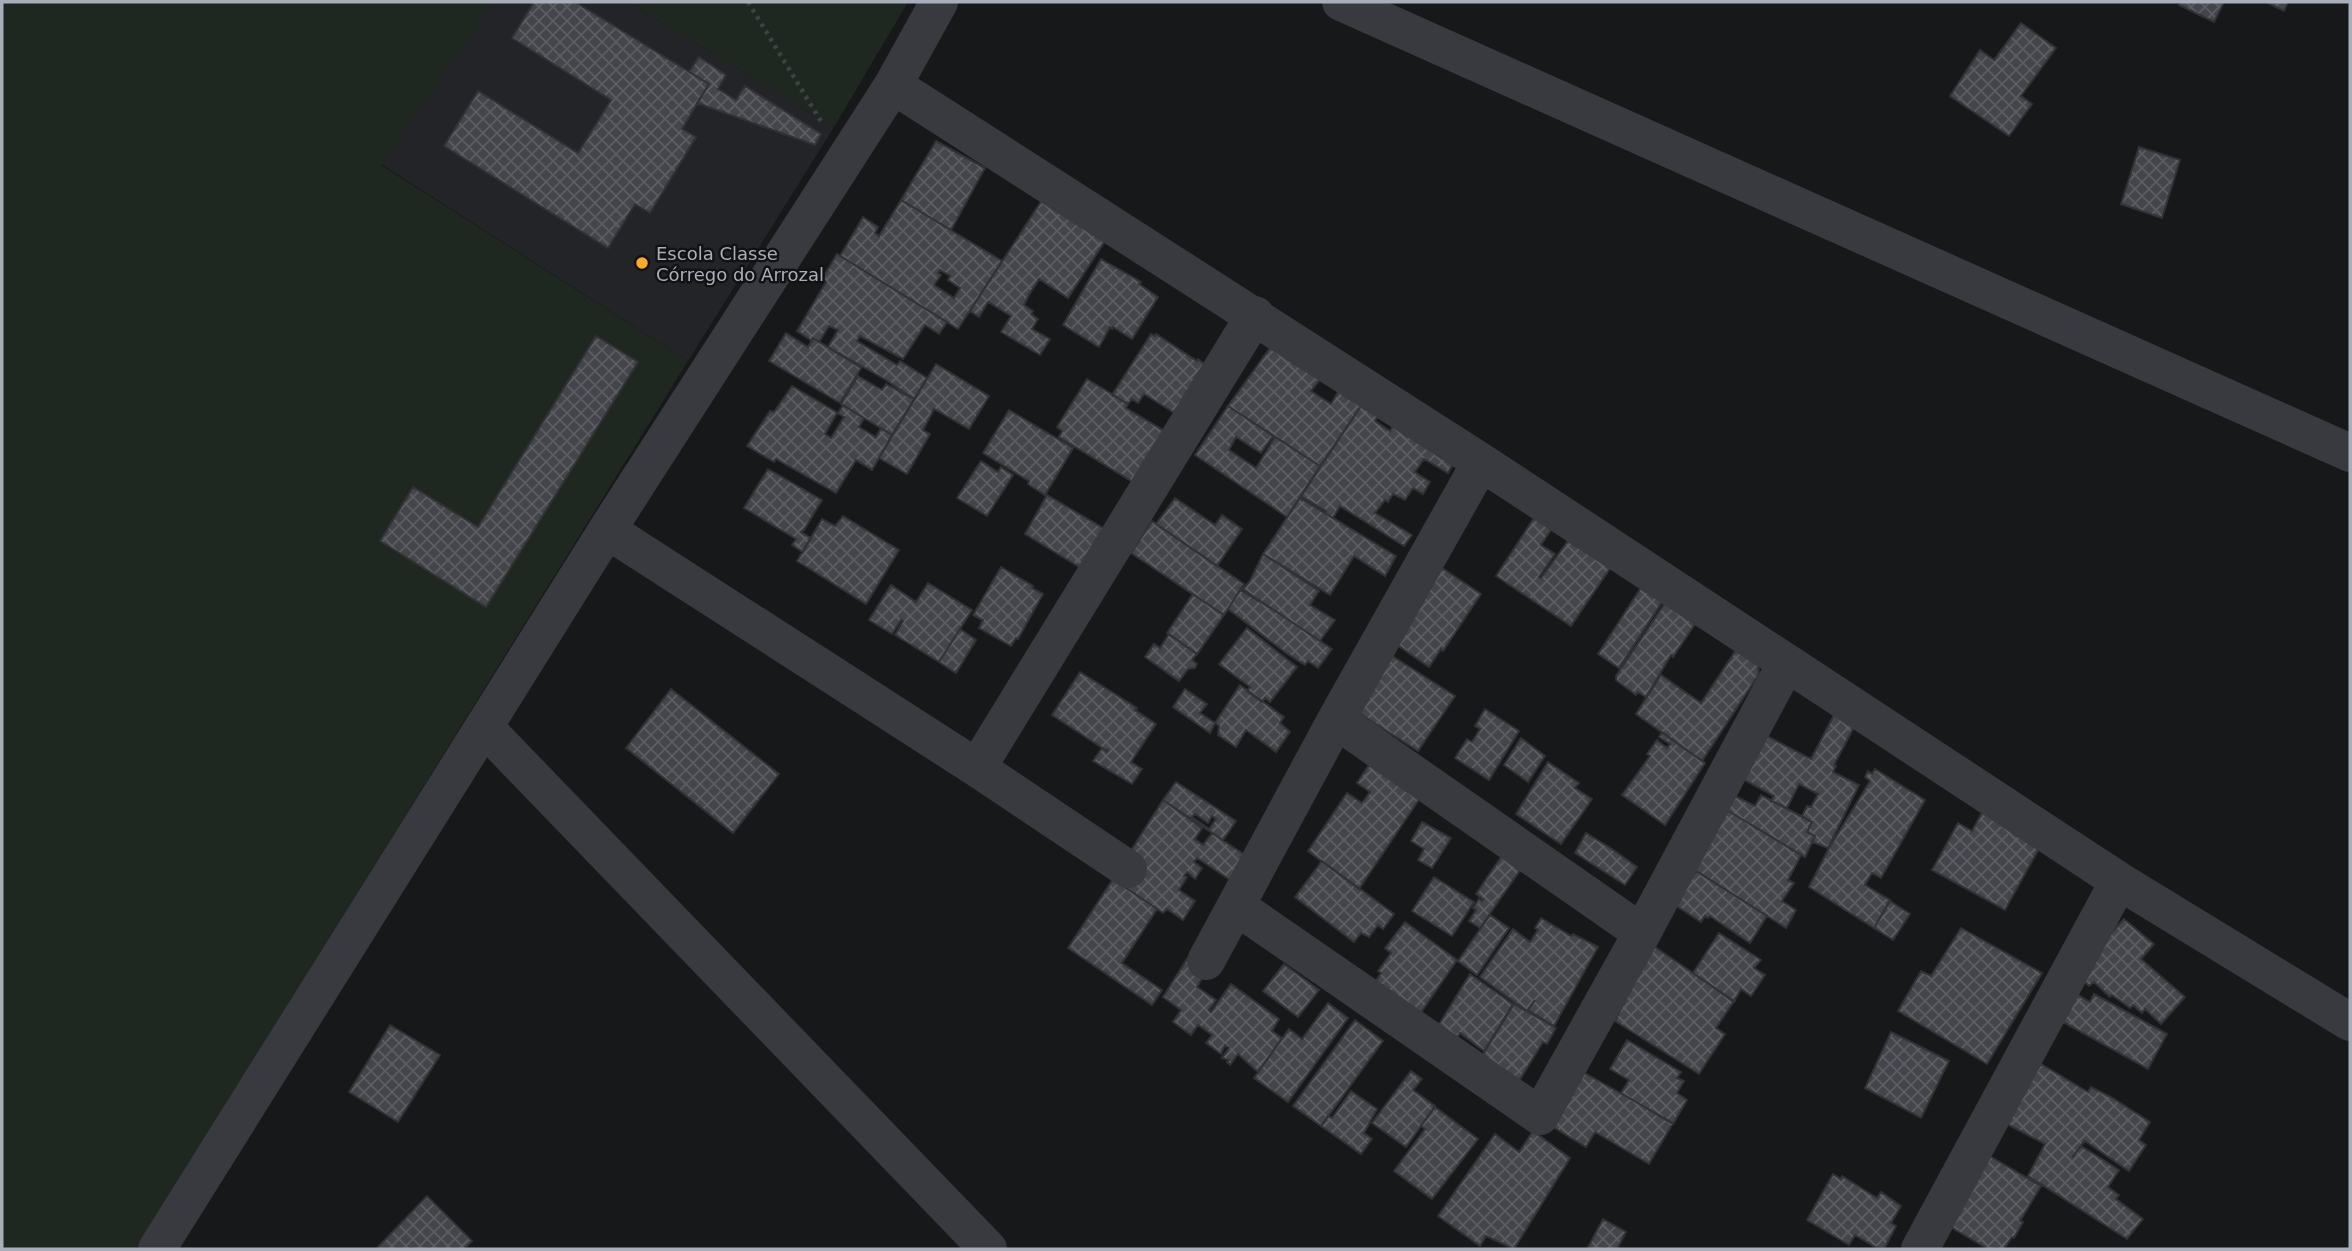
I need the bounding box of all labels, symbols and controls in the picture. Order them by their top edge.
place label: Escola Classe Córrego do Arrozal [656,243,824,285]
marker: Escola Classe Córrego do Arrozal [634,255,650,271]

